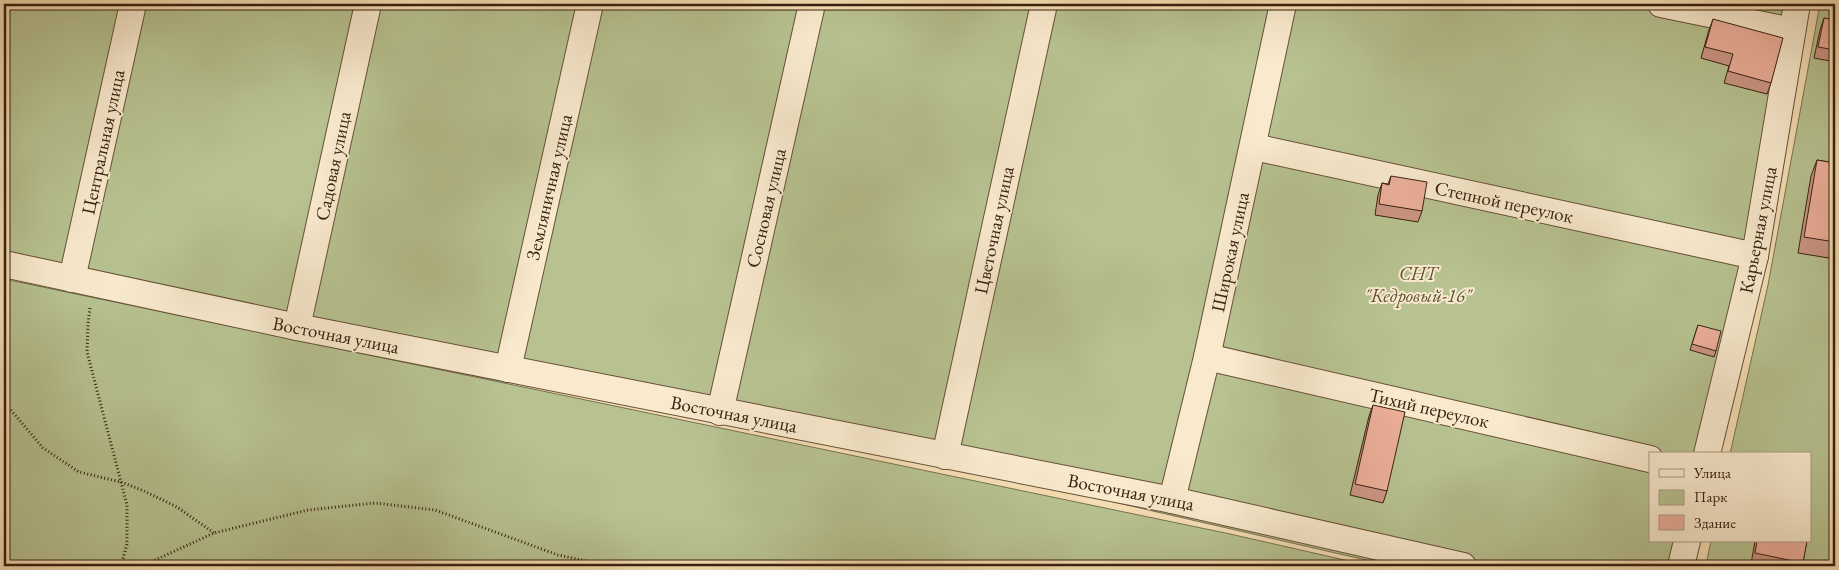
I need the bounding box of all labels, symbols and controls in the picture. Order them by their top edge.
street label: Центральная улица [75,67,131,217]
street label: Садовая улица [309,109,357,223]
street label: Земляничная улица [520,111,578,263]
street label: Сосновая улица [740,145,792,270]
street label: Цветочная улица [968,163,1020,296]
street label: Карьерная улица [1733,164,1783,296]
street label: Степной переулок [1432,175,1576,229]
street label: Широкая улица [1205,189,1255,314]
park label: СНТ "Кедровый-16" [1364,261,1473,308]
street label: Восточная улица [271,311,402,360]
street label: Тихий переулок [1366,382,1492,434]
street label: Восточная улица [669,390,800,439]
legend [1649,452,1812,542]
text: Улица [1693,463,1731,482]
street label: Восточная улица [1066,468,1197,517]
text: Парк [1694,487,1727,506]
text: Здание [1694,513,1736,532]

